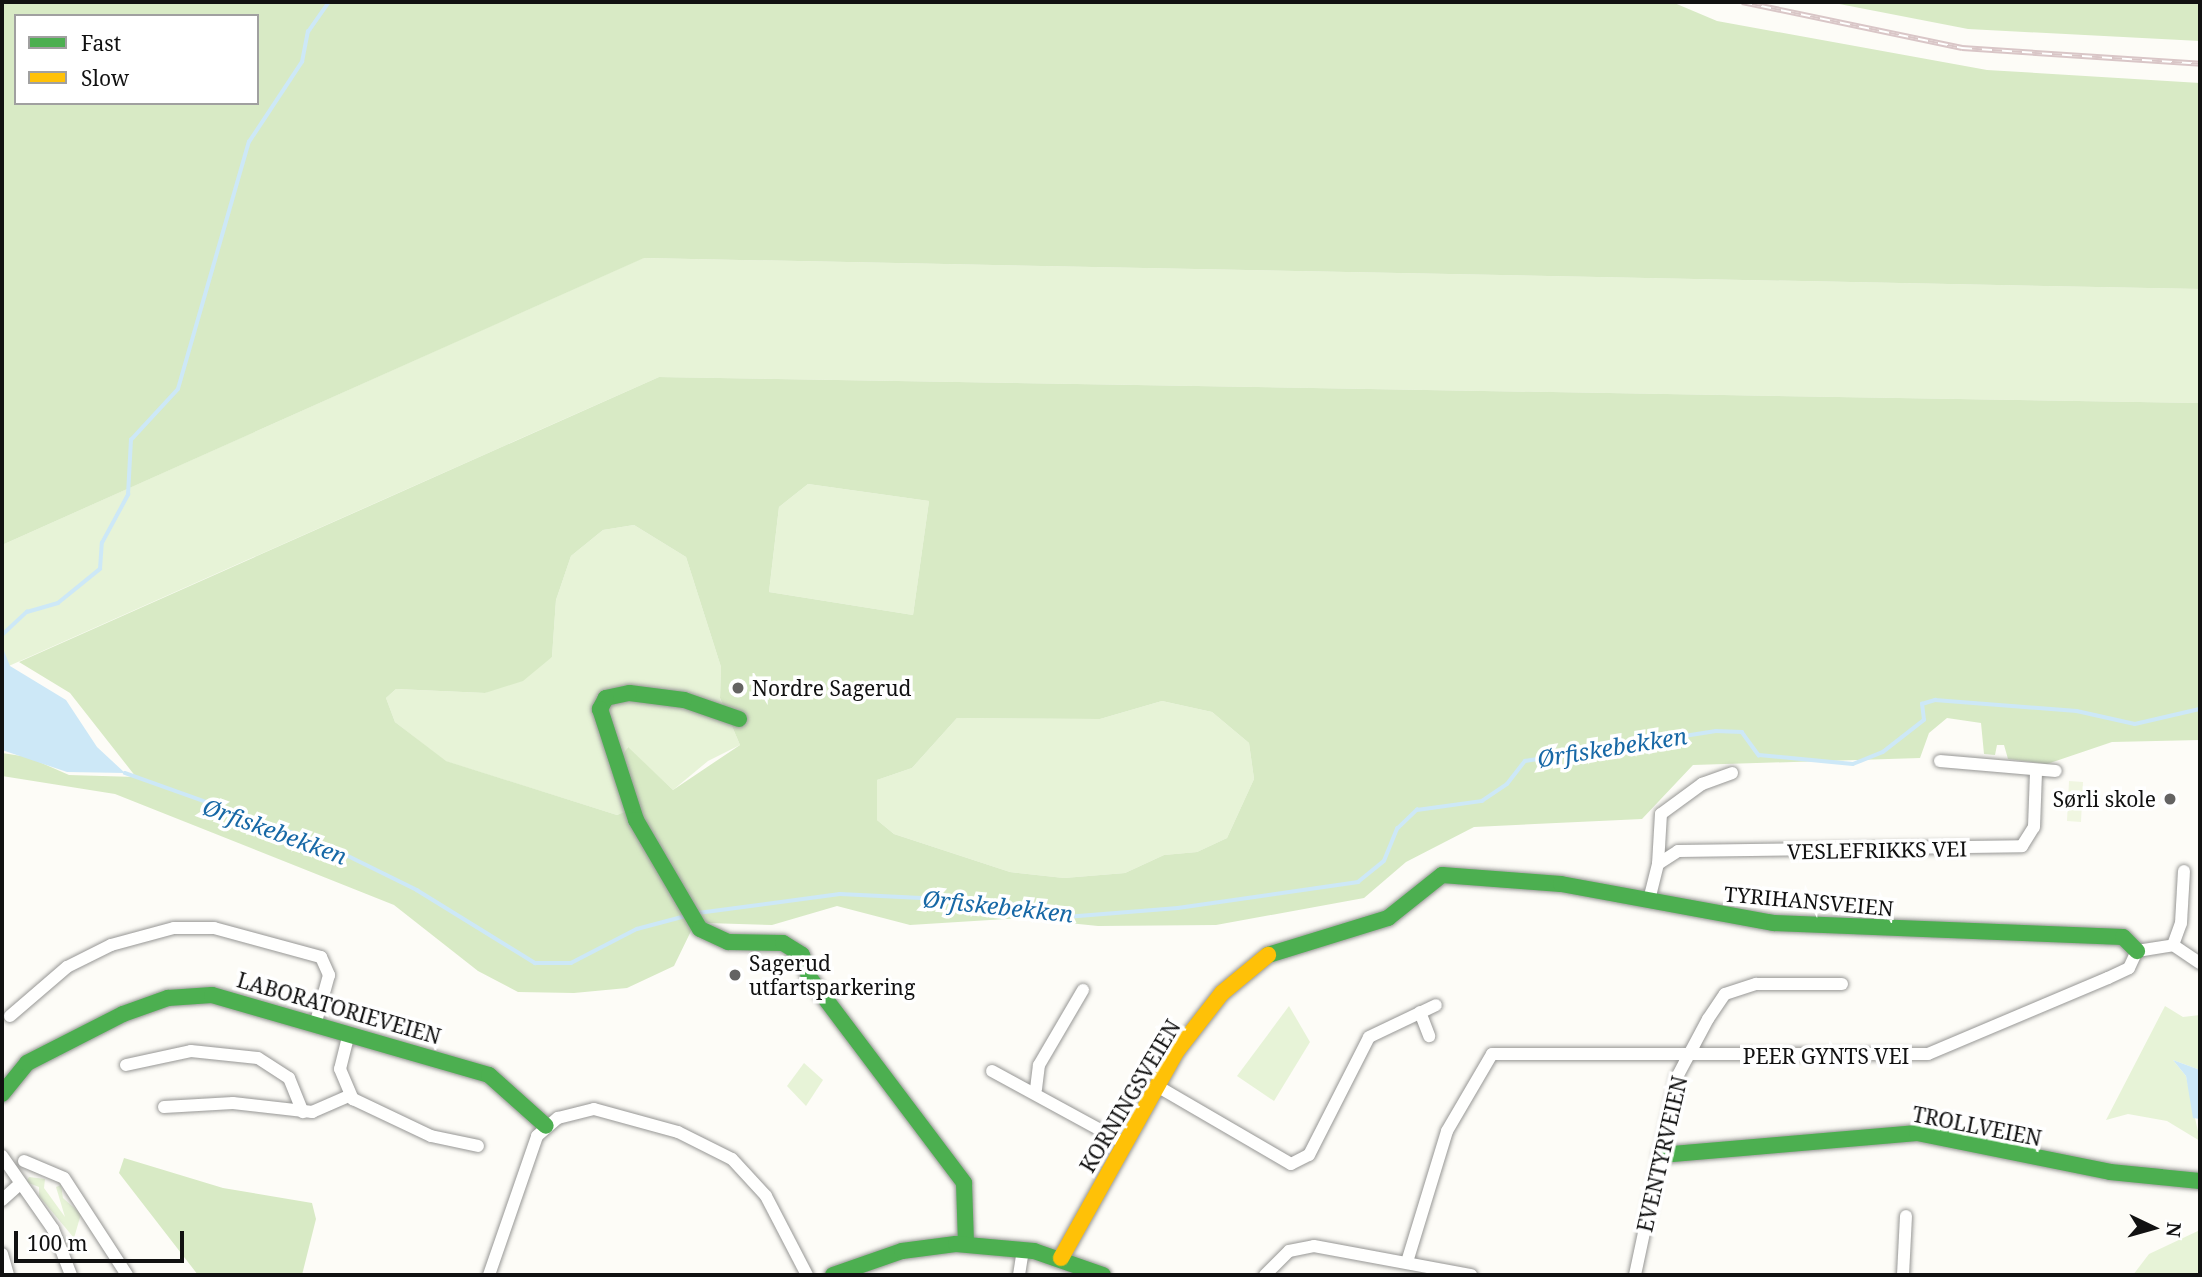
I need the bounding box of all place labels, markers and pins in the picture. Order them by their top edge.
place label: Nordre Sagerud [752,675,911,701]
marker: Nordre Sagerud [730,680,746,696]
place label: Sørli skole [2053,786,2156,812]
marker: Sørli skole [2162,791,2178,807]
place label: Sagerud utfartsparkering [749,950,915,1000]
marker: Sagerud utfartsparkering [727,967,743,983]

